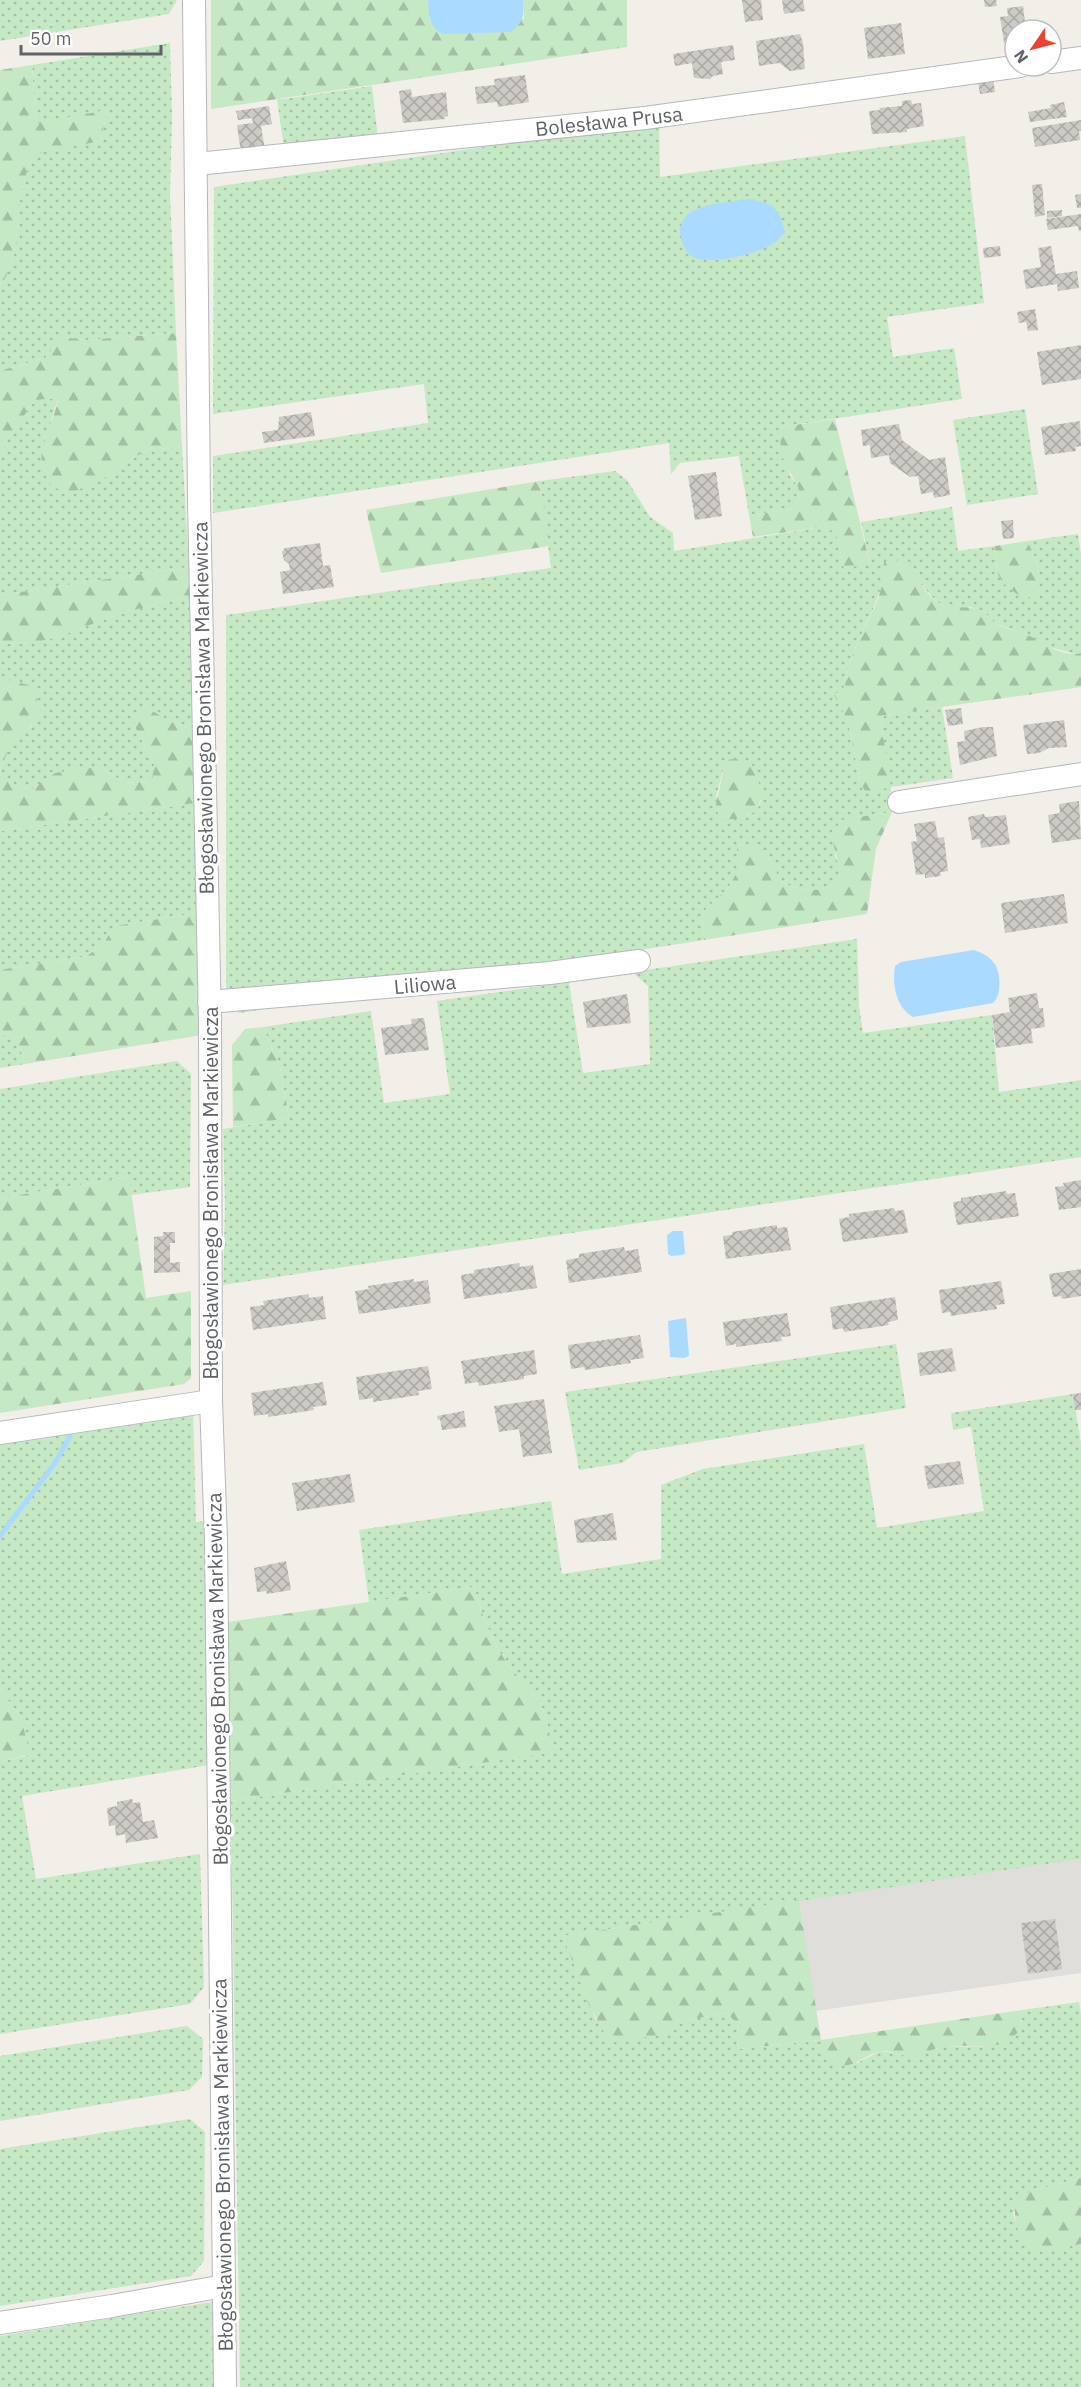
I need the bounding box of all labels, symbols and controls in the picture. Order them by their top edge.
scale bar [21,18,160,56]
north arrow [1003,18,1063,78]
text: 50 m [30,27,72,50]
text: N [1009,46,1032,67]
street label: Bolesława Prusa [534,100,684,142]
street label: Błogosławionego Bronisława Markiewicza [186,521,220,895]
street label: Liliowa [393,968,458,1000]
street label: Błogosławionego Bronisława Markiewicza [197,1006,224,1380]
street label: Błogosławionego Bronisława Markiewicza [200,1492,234,1866]
street label: Błogosławionego Bronisława Markiewicza [205,1978,239,2352]

